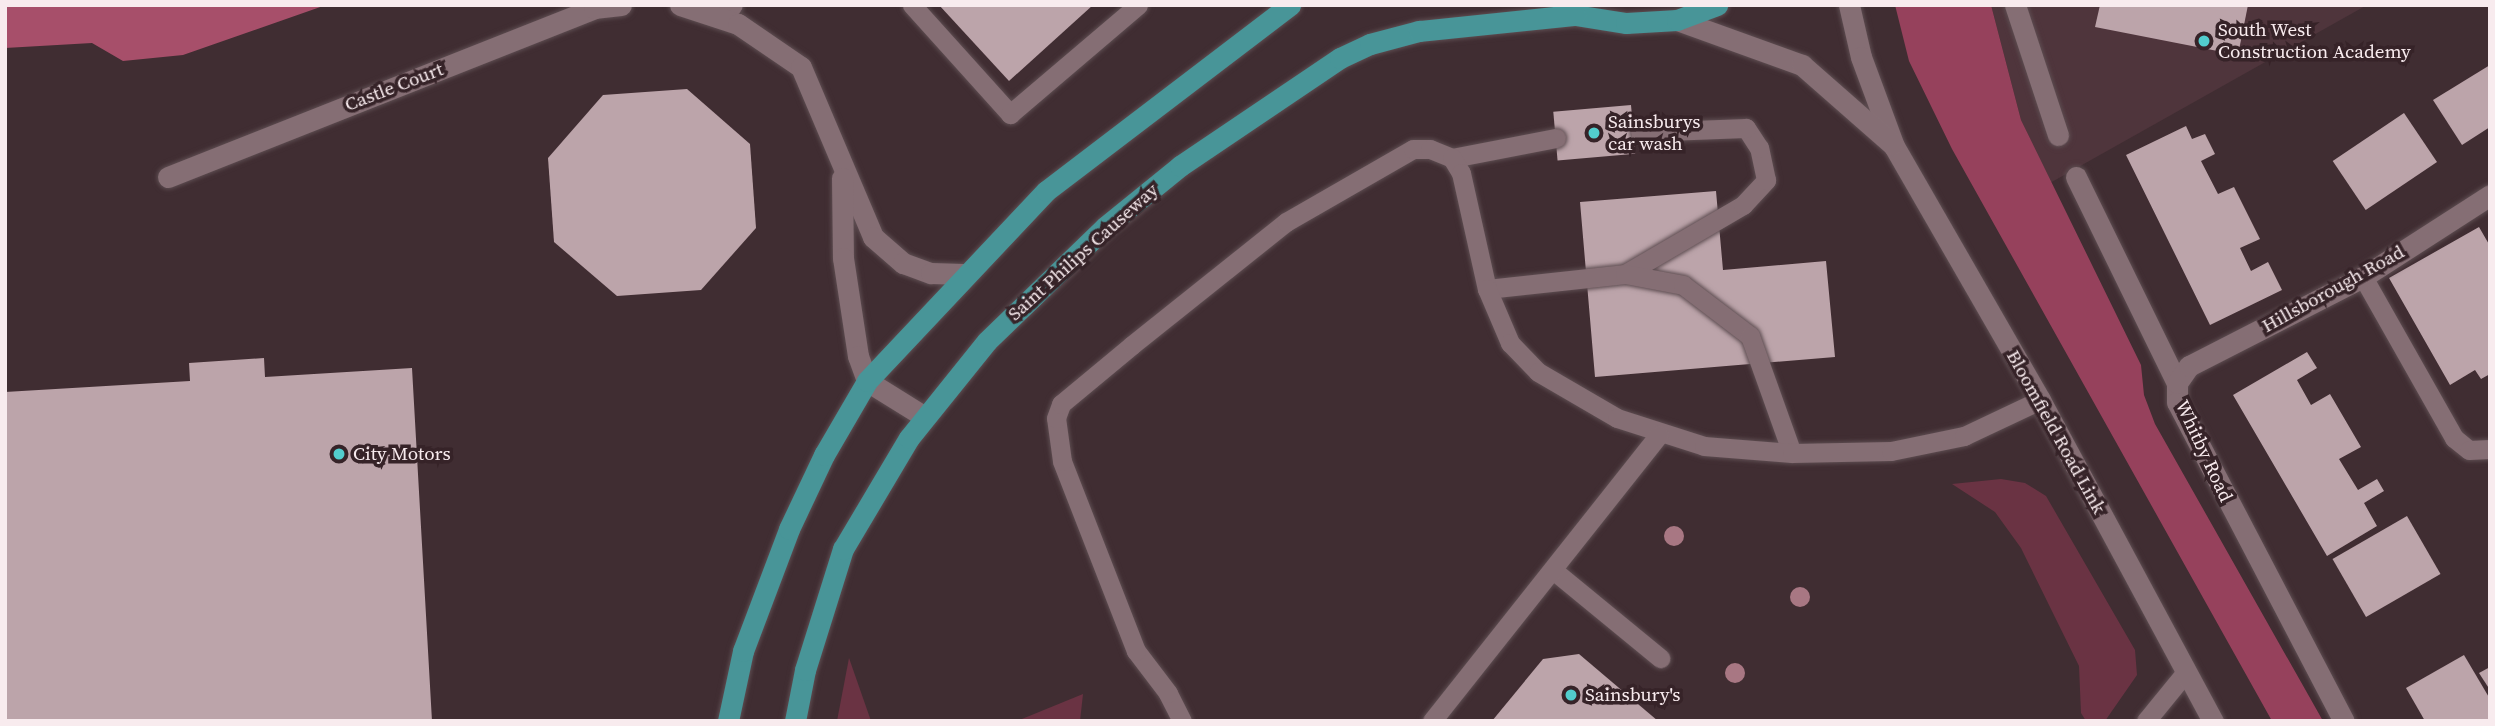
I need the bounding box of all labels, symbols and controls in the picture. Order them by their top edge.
place label: South West Construction Academy [2218,19,2411,63]
marker: South West Construction Academy [2196,33,2212,49]
street label: Castle Court [341,58,447,116]
place label: Sainsburys car wash [1608,111,1700,155]
marker: Sainsburys car wash [1586,125,1602,141]
street label: Saint Philips Causeway [1003,179,1163,325]
street label: Hillsborough Road [2258,240,2408,338]
street label: Bloomfield Road Link [2002,346,2110,518]
street label: Whitby Road [2171,397,2237,505]
place label: City Motors [353,443,451,465]
marker: City Motors [331,446,347,462]
place label: Sainsbury's [1585,684,1681,706]
marker: Sainsbury's [1563,687,1579,703]

